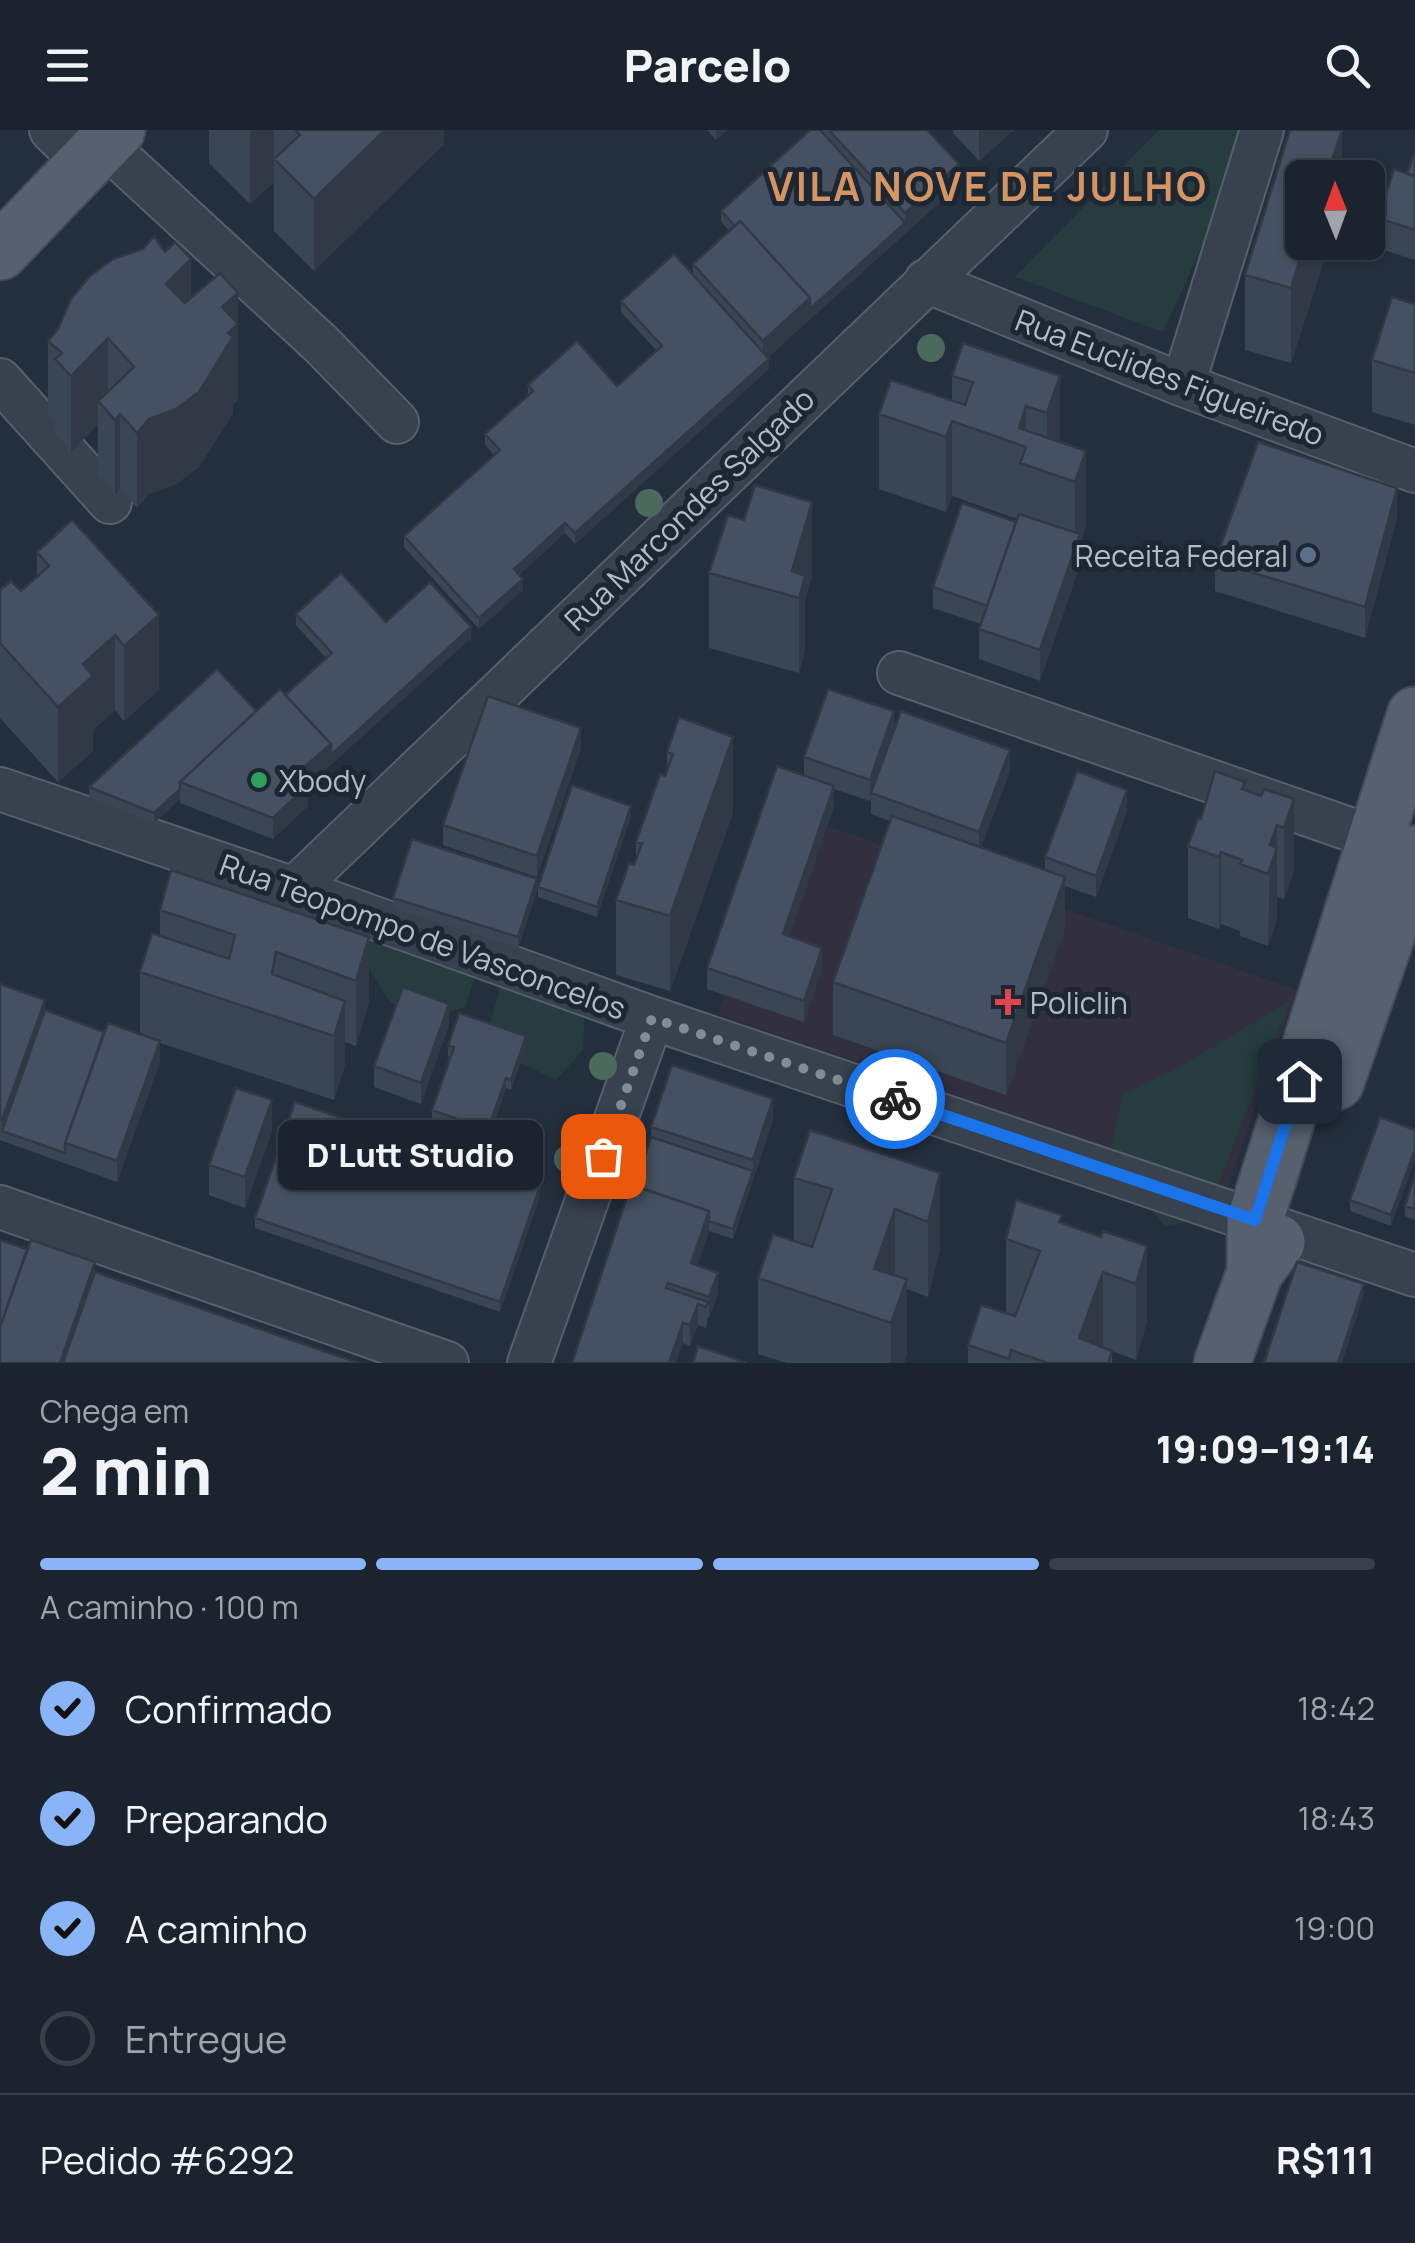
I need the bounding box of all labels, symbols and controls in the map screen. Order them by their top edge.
text: Parcelo [624,34,791,96]
icon: menu [40,38,95,93]
icon: search [1320,38,1375,93]
district label: VILA NOVE DE JULHO [768,158,1208,213]
north arrow [1285,160,1385,260]
map controls [1285,160,1385,260]
street label: Rua Euclides Figueiredo [1010,299,1330,455]
street label: Rua Marcondes Salgado [555,379,823,639]
place label: Receita Federal [1075,535,1288,576]
marker: Receita Federal [1297,544,1319,566]
place label: Xbody [279,760,366,801]
marker: Xbody [248,769,270,791]
street label: Rua Teopompo de Vasconcelos [215,843,631,1029]
place label: Policlin [1030,982,1128,1023]
marker: Policlin [995,989,1021,1015]
pin [1257,1039,1342,1124]
courier [845,1049,945,1149]
icon: home [1272,1054,1327,1109]
icon: bike [868,1072,923,1127]
pin [561,1114,646,1199]
callout: D'Lutt Studio [278,1121,543,1191]
icon: bag [576,1129,631,1184]
text: D'Lutt Studio [307,1133,514,1177]
text: Chega em [40,1389,189,1433]
text: 19:09–19:14 [1156,1422,1375,1474]
text: 2 min [40,1426,212,1515]
text: A caminho · 100 m [40,1585,299,1629]
icon: check [40,1681,95,1736]
text: Confirmado [125,1682,332,1734]
text: 18:42 [1297,1686,1375,1730]
icon: check [40,1791,95,1846]
text: Preparando [125,1792,328,1844]
text: 18:43 [1298,1796,1375,1840]
icon: check [40,1901,95,1956]
text: A caminho [125,1902,307,1954]
text: 19:00 [1294,1906,1375,1950]
text: Entregue [125,2012,287,2064]
text: Pedido #6292 [40,2133,294,2185]
text: R$111 [1276,2133,1375,2185]

